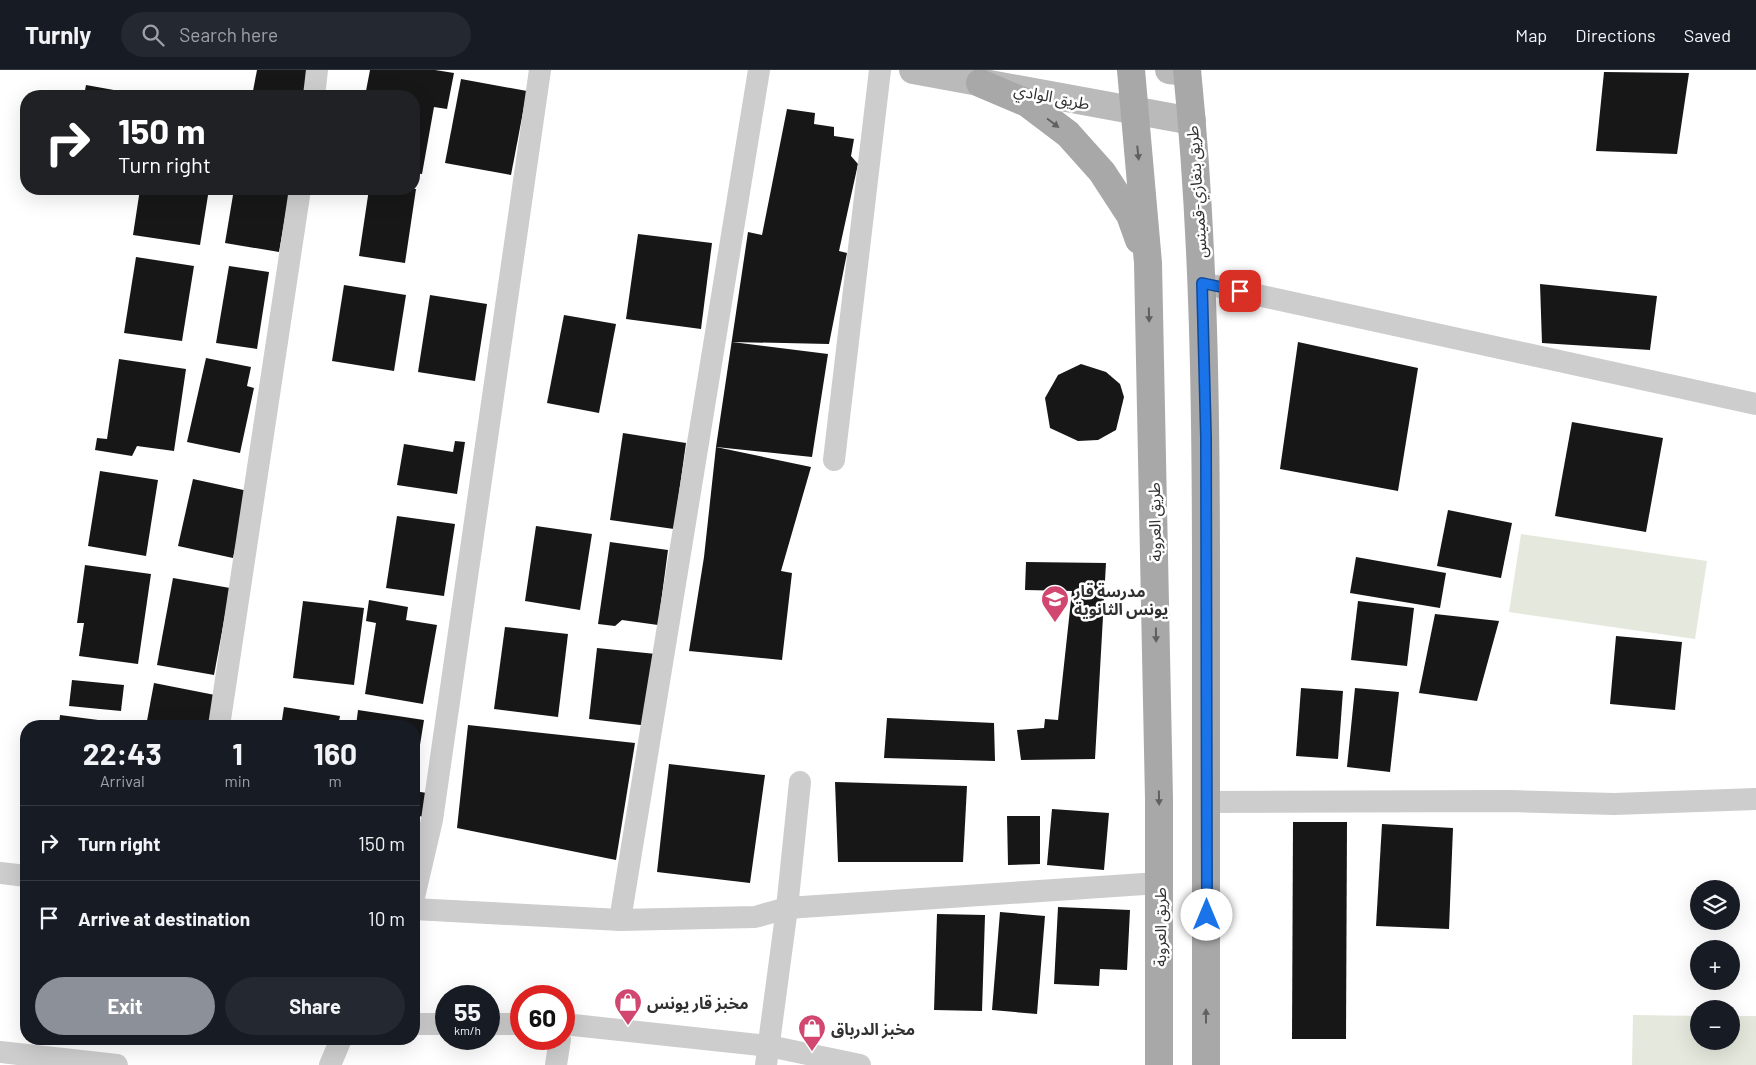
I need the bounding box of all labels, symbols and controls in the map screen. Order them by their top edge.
search box [121,12,471,57]
text: Turnly [25,20,91,49]
icon: search [139,21,167,49]
text: Search here [179,23,278,46]
text: Map [1515,24,1547,46]
text: Directions [1575,24,1656,46]
text: Saved [1684,24,1731,46]
street label: طريق الوادي [1012,79,1092,116]
text: 150 m [118,109,205,151]
icon: right [35,110,100,175]
one-way arrow [1046,118,1060,128]
street label: طريق بنغازي-قمينس [1182,125,1214,259]
one-way arrow [1134,146,1142,162]
text: Turn right [118,151,211,177]
pin [1219,270,1261,312]
icon: arrive [1226,277,1254,305]
one-way arrow [1146,308,1154,324]
street label: طريق العروبة [1144,482,1166,562]
place label: مدرسة قار يونس الثانوية [1073,581,1168,619]
school or university icon: مدرسة قار يونس الثانوية [1040,584,1070,623]
one-way arrow [1152,628,1160,644]
text: 22:43 [83,735,162,771]
text: 1 [232,735,243,771]
text: 160 [313,735,357,771]
text: Arrival [100,771,145,790]
text: min [225,771,250,790]
text: m [329,771,342,790]
one-way arrow [1155,790,1163,806]
icon: right [35,829,63,857]
text: Turn right [78,832,160,855]
text: 150 m [358,832,405,855]
map controls [1690,880,1740,1050]
button: layers [1690,880,1740,930]
street label: طريق العروبة [1150,887,1171,967]
position arrow [1180,888,1232,940]
icon: arrive [35,904,63,932]
text: Arrive at destination [78,907,250,930]
text: 10 m [368,907,405,930]
button: + [1690,940,1740,990]
button: Exit [35,977,215,1035]
button: Share [225,977,405,1035]
speed limit sign: 60 [510,985,575,1050]
shop icon: مخبز قار يونس [613,987,643,1026]
place label: مخبز قار يونس [647,993,748,1013]
text: 55 [454,996,481,1026]
button: − [1690,1000,1740,1050]
one-way arrow [1202,1008,1210,1024]
shop icon: مخبز الدرباق [797,1013,827,1052]
place label: مخبز الدرباق [831,1019,915,1039]
text: km/h [454,1023,481,1037]

